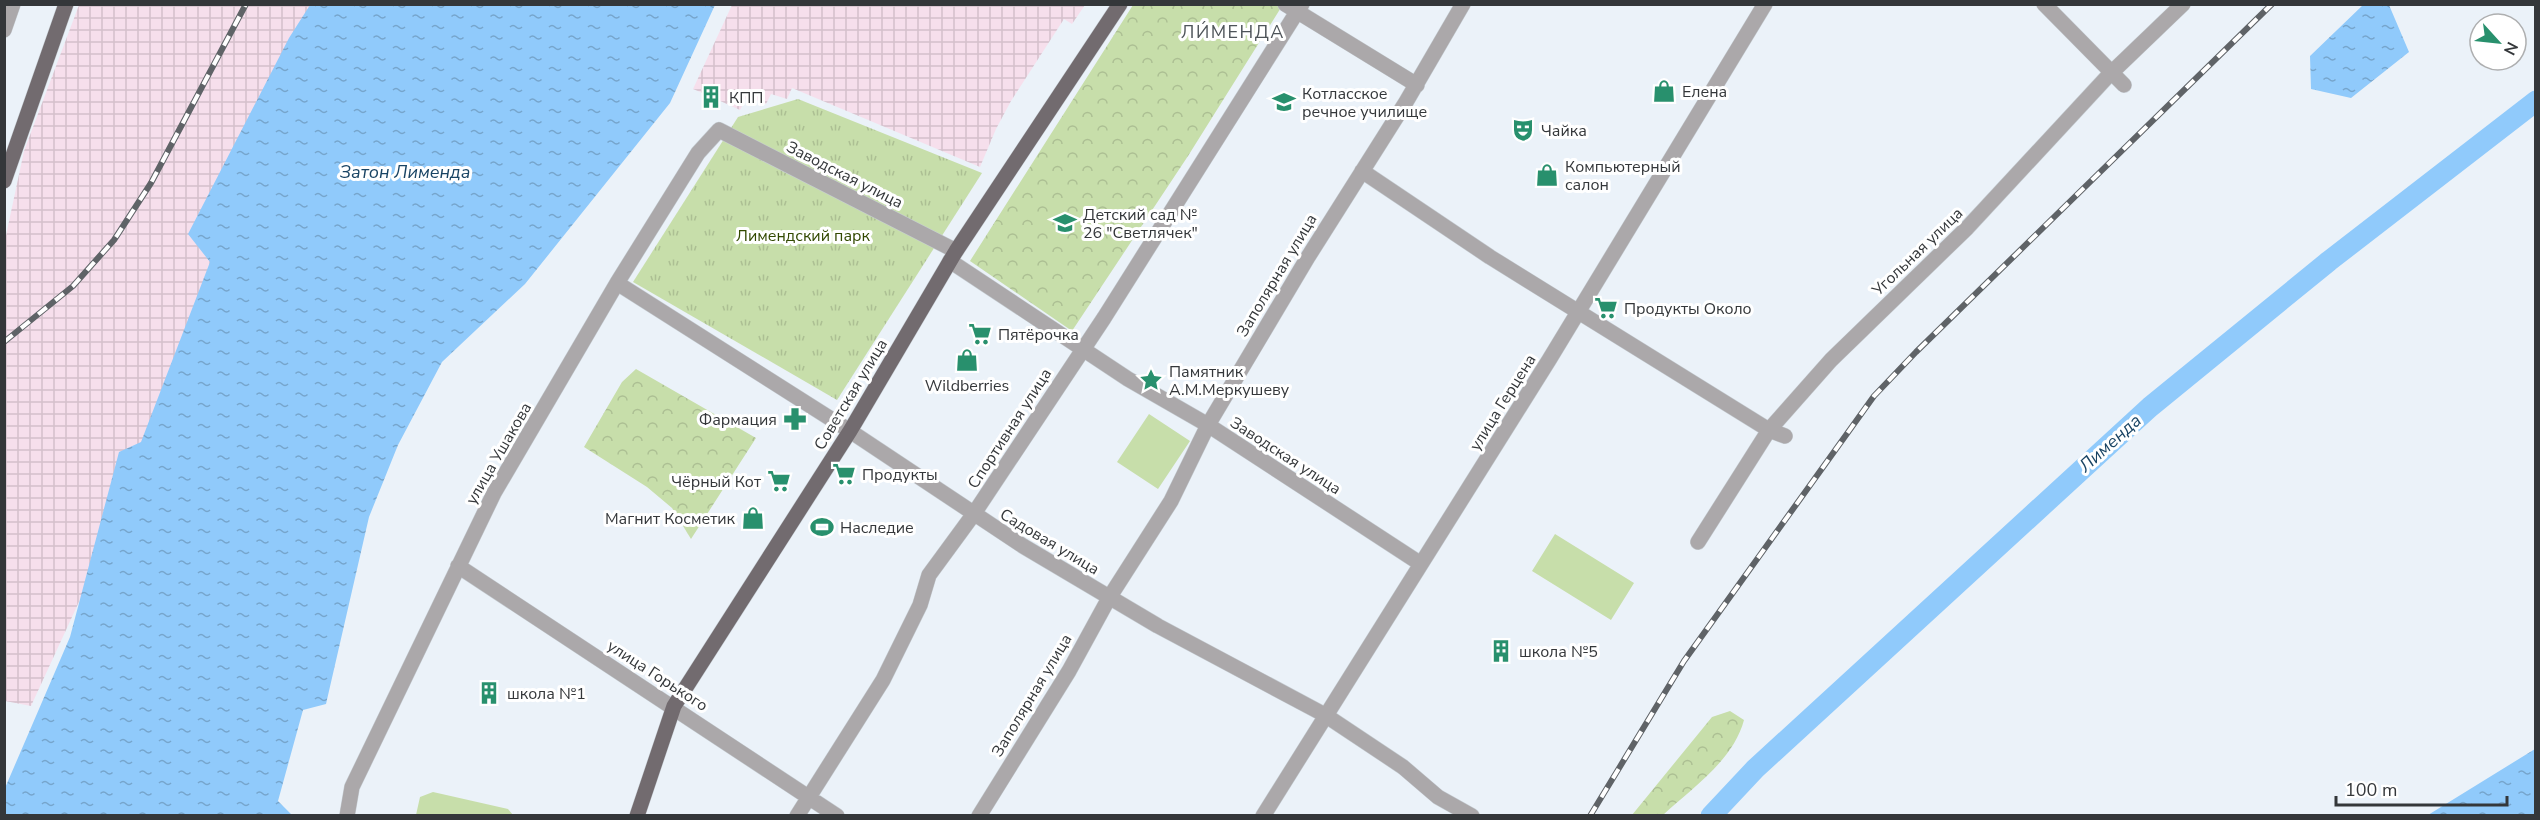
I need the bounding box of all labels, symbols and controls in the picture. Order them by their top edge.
north arrow [2468,12,2528,72]
district label: ЛИ́МЕНДА [1181,20,1285,44]
text: N [2498,38,2523,59]
shop icon: Елена [1651,78,1677,104]
place label: Елена [1682,81,1727,103]
place label: Котласское речное училище [1302,83,1427,123]
building icon: КПП [698,84,724,110]
place label: КПП [729,87,763,109]
school or university icon: Котласское речное училище [1271,89,1297,115]
theatre icon: Чайка [1510,117,1536,143]
place label: Чайка [1541,120,1587,142]
street label: Заводская улица [782,136,907,214]
place label: Компьютерный салон [1565,156,1681,196]
water label: Затон Лименда [340,160,470,184]
shop icon: Компьютерный салон [1534,162,1560,188]
street label: Угольная улица [1867,203,1968,301]
place label: Детский сад № 26 "Светлячек" [1083,204,1198,244]
school or university icon: Детский сад № 26 "Светлячек" [1052,210,1078,236]
street label: Заполярная улица [1231,210,1322,341]
park label: Лимендский парк [736,225,871,247]
supermarket icon: Продукты Около [1593,295,1619,321]
place label: Продукты Около [1624,298,1752,320]
supermarket icon: Пятёрочка [967,321,993,347]
place label: Пятёрочка [998,324,1079,346]
street label: Советская улица [809,335,893,454]
shop icon: Wildberries [954,347,980,373]
street label: улица Герцена [1464,350,1541,455]
place label: Памятник А.М.Меркушеву [1169,361,1290,401]
street label: Спортивная улица [963,364,1057,493]
place icon: Памятник А.М.Меркушеву [1138,367,1164,393]
place label: Wildberries [925,375,1009,397]
street label: улица Ушакова [461,398,537,509]
pharmacy icon: Фармация [782,406,808,432]
place label: Фармация [699,409,777,431]
water label: Лименда [2073,409,2146,478]
street label: Заводская улица [1226,412,1345,500]
supermarket icon: Продукты [831,461,857,487]
place label: Продукты [862,464,938,486]
supermarket icon: Чёрный Кот [766,468,792,494]
place label: Чёрный Кот [671,471,762,493]
street label: Садовая улица [996,503,1103,580]
shop icon: Магнит Косметик [740,505,766,531]
place label: Магнит Косметик [605,508,736,530]
sports icon: Наследие [809,514,835,540]
place label: Наследие [840,517,914,539]
street label: Заполярная улица [986,630,1077,761]
street label: улица Горького [603,635,712,717]
building icon: школа №5 [1488,638,1514,664]
place label: школа №5 [1519,641,1598,663]
building icon: школа №1 [476,680,502,706]
place label: школа №1 [507,683,586,705]
scale bar [2336,769,2507,807]
text: 100 m [2345,778,2397,802]

